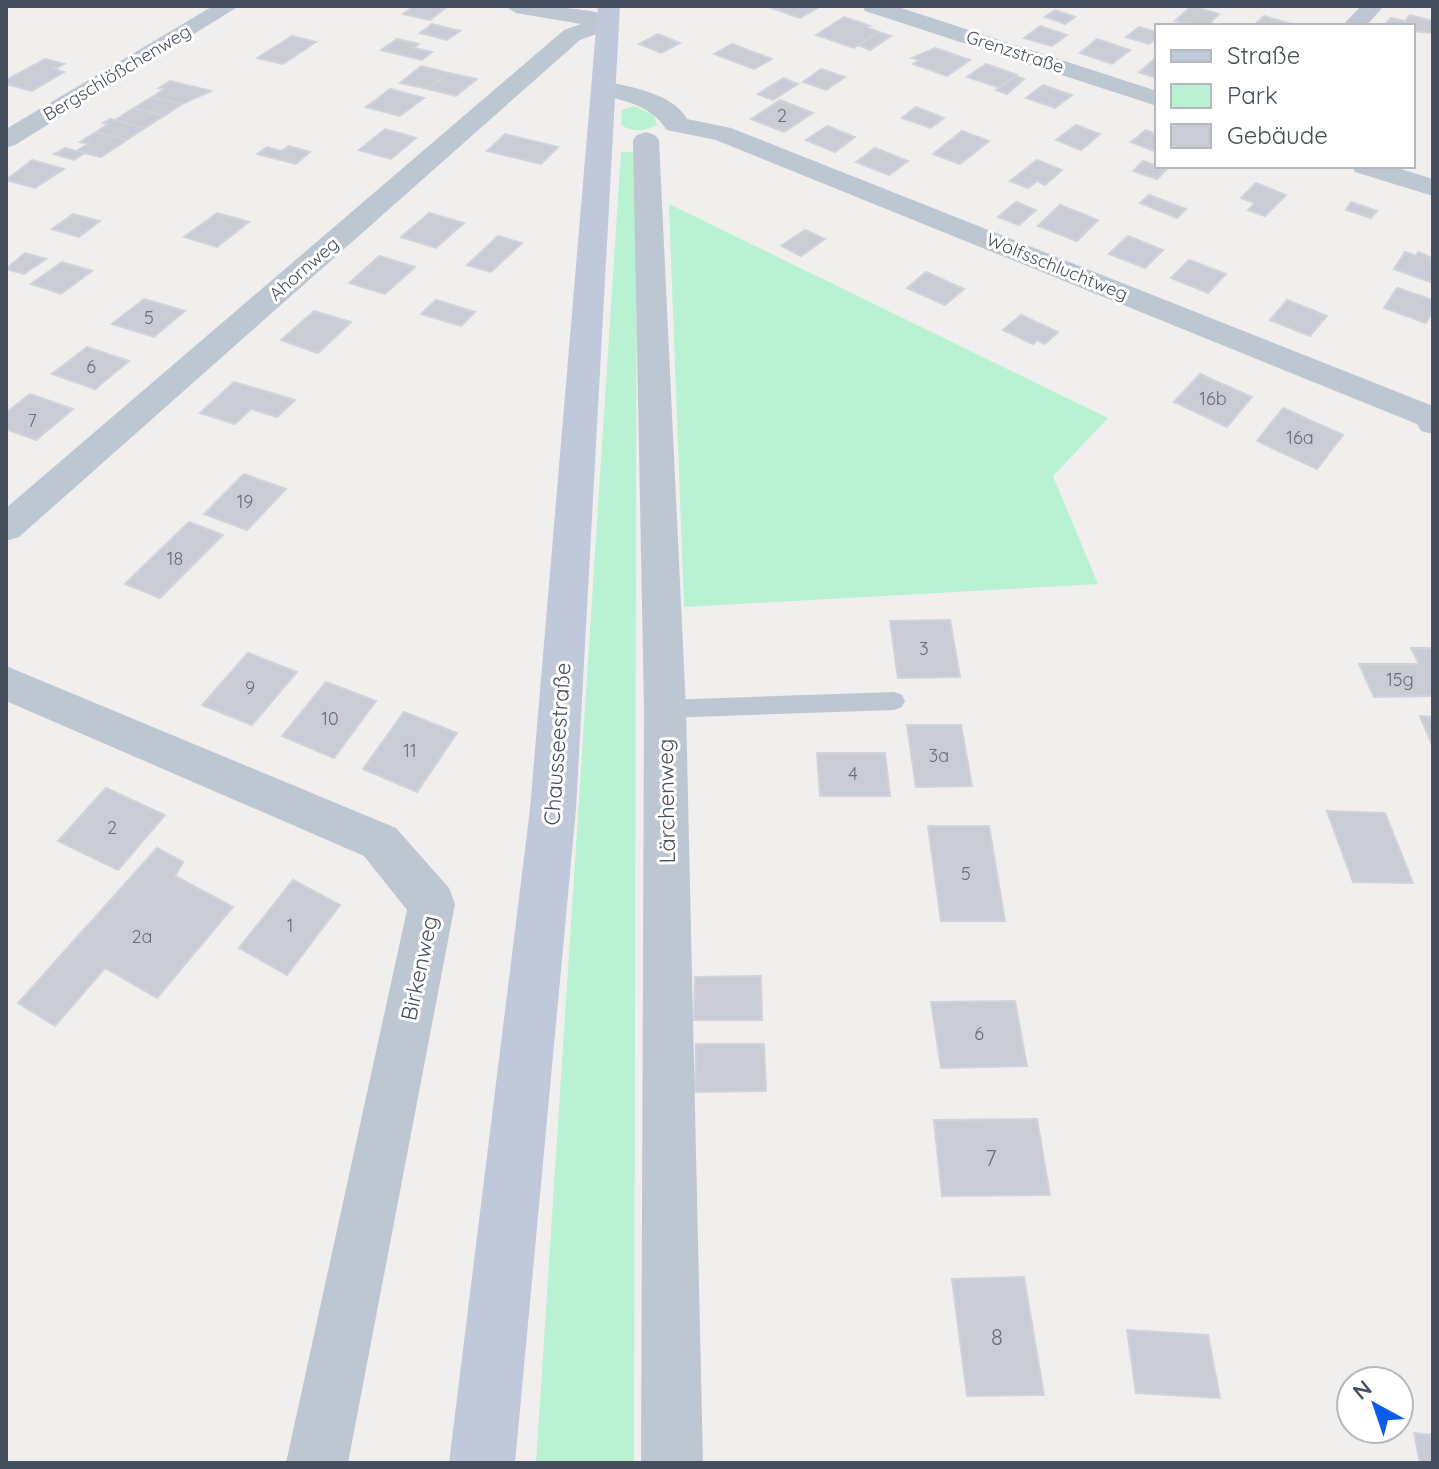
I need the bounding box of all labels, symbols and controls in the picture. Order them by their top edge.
street label: Bergschlößchenweg [39,19,195,126]
legend [1155,24,1415,168]
street label: Grenzstraße [963,25,1067,78]
text: Straße [1227,40,1300,70]
text: Park [1227,80,1278,110]
house number: 2 [777,104,787,127]
text: Gebäude [1227,120,1328,150]
street label: Wolfsschluchtweg [983,228,1131,305]
street label: Ahornweg [264,232,343,305]
house number: 5 [144,306,154,329]
house number: 6 [86,355,96,378]
house number: 16b [1199,387,1227,410]
house number: 7 [27,409,37,432]
house number: 16a [1286,426,1314,449]
house number: 19 [237,490,253,513]
house number: 18 [167,547,183,570]
house number: 3 [919,637,929,660]
street label: Chausseestraße [537,662,577,826]
house number: 15g [1386,668,1414,691]
house number: 9 [245,676,255,699]
house number: 10 [321,707,339,730]
street label: Lärchenweg [651,738,681,864]
house number: 11 [403,739,417,762]
house number: 3a [929,744,949,767]
house number: 4 [848,762,858,785]
house number: 2 [107,816,117,839]
house number: 5 [961,862,971,885]
street label: Birkenweg [394,913,444,1023]
house number: 1 [287,914,293,937]
house number: 2a [132,925,152,948]
house number: 6 [974,1022,984,1045]
house number: 7 [985,1144,997,1172]
house number: 8 [991,1323,1003,1351]
north arrow [1335,1365,1415,1445]
text: N [1347,1374,1377,1406]

